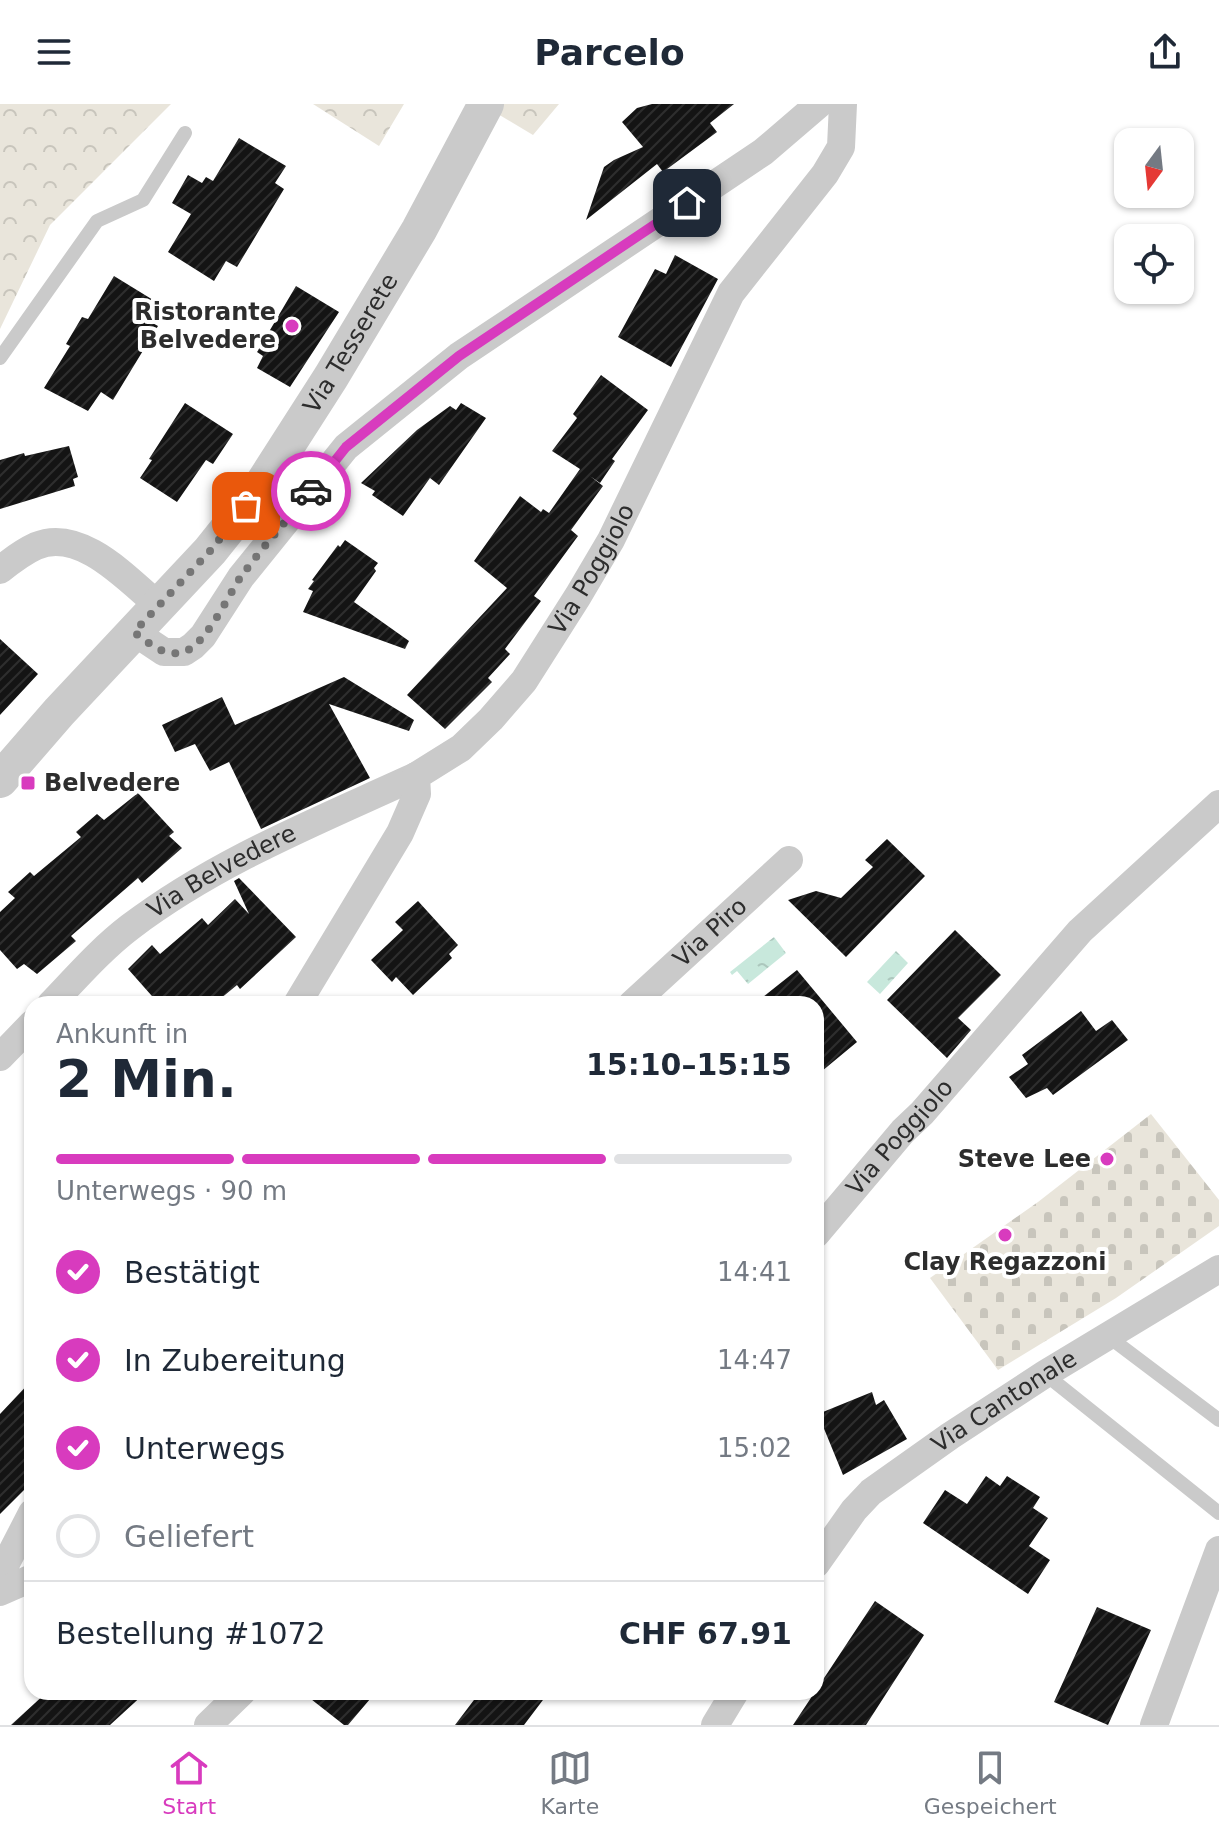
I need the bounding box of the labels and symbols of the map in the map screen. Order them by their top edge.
north arrow [1114,128,1194,208]
pin [653,169,721,237]
street label: Via Tesserete [298,268,404,418]
place label: Ristorante Belvedere [134,298,276,354]
marker: Ristorante Belvedere [283,317,301,335]
courier [271,451,351,531]
pin [212,472,280,540]
street label: Via Poggiolo [543,499,640,640]
place label: Belvedere [44,769,180,797]
marker: Belvedere [19,774,37,792]
street label: Via Belvedere [142,819,300,924]
street label: Via Piro [668,892,753,973]
street label: Via Poggiolo [841,1073,959,1201]
place label: Steve Lee [958,1145,1091,1173]
marker: Steve Lee [1098,1150,1116,1168]
marker: Clay Regazzoni [996,1226,1014,1244]
place label: Clay Regazzoni [903,1248,1107,1276]
street label: Via Cantonale [926,1344,1082,1459]

